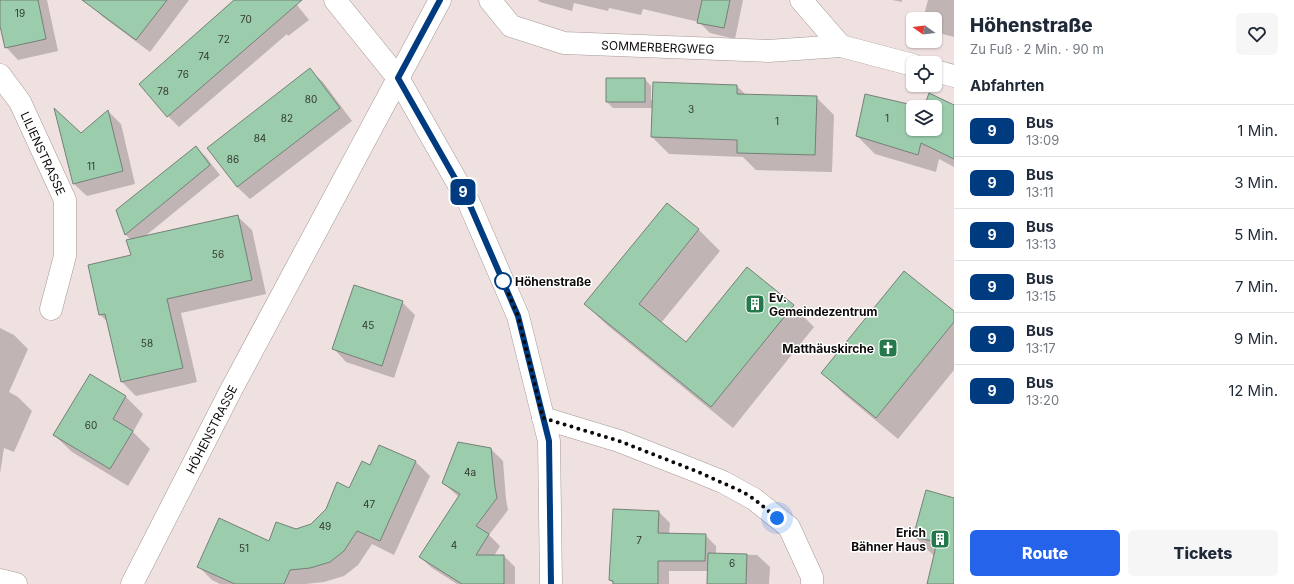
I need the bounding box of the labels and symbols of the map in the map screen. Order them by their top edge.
house number: 19 [15,7,25,19]
north arrow [906,12,942,48]
house number: 70 [240,13,252,25]
house number: 72 [218,33,230,45]
street label: SOMMERBERGWEG [601,37,715,56]
house number: 74 [198,50,210,62]
house number: 76 [177,68,189,80]
house number: 78 [157,85,169,97]
house number: 80 [305,93,317,105]
house number: 3 [688,103,694,115]
street label: LILIENSTRASSE [18,109,69,197]
house number: 82 [281,112,293,124]
house number: 1 [885,112,889,124]
house number: 1 [775,115,779,127]
house number: 84 [254,132,266,144]
house number: 86 [227,153,239,165]
house number: 11 [87,160,95,172]
line badge: 9 [450,179,476,205]
house number: 56 [212,248,224,260]
marker: Höhenstraße [494,272,512,290]
place label: Höhenstraße [515,274,591,289]
place label: Ev. Gemeindezentrum [769,290,877,319]
building icon: Ev. Gemeindezentrum [744,293,766,315]
house number: 45 [362,319,374,331]
house number: 58 [141,337,153,349]
church icon: Matthäuskirche [877,337,899,359]
place label: Matthäuskirche [782,341,874,356]
street label: HÖHENSTRASSE [182,382,240,476]
house number: 60 [85,419,97,431]
house number: 4a [464,466,476,478]
house number: 47 [363,498,375,510]
your location [767,508,787,528]
house number: 49 [319,520,331,532]
place label: Erich Bähner Haus [851,525,926,554]
building icon: Erich Bähner Haus [929,528,951,550]
house number: 7 [636,534,642,546]
house number: 4 [451,539,457,551]
house number: 51 [239,542,249,554]
house number: 6 [729,557,735,569]

